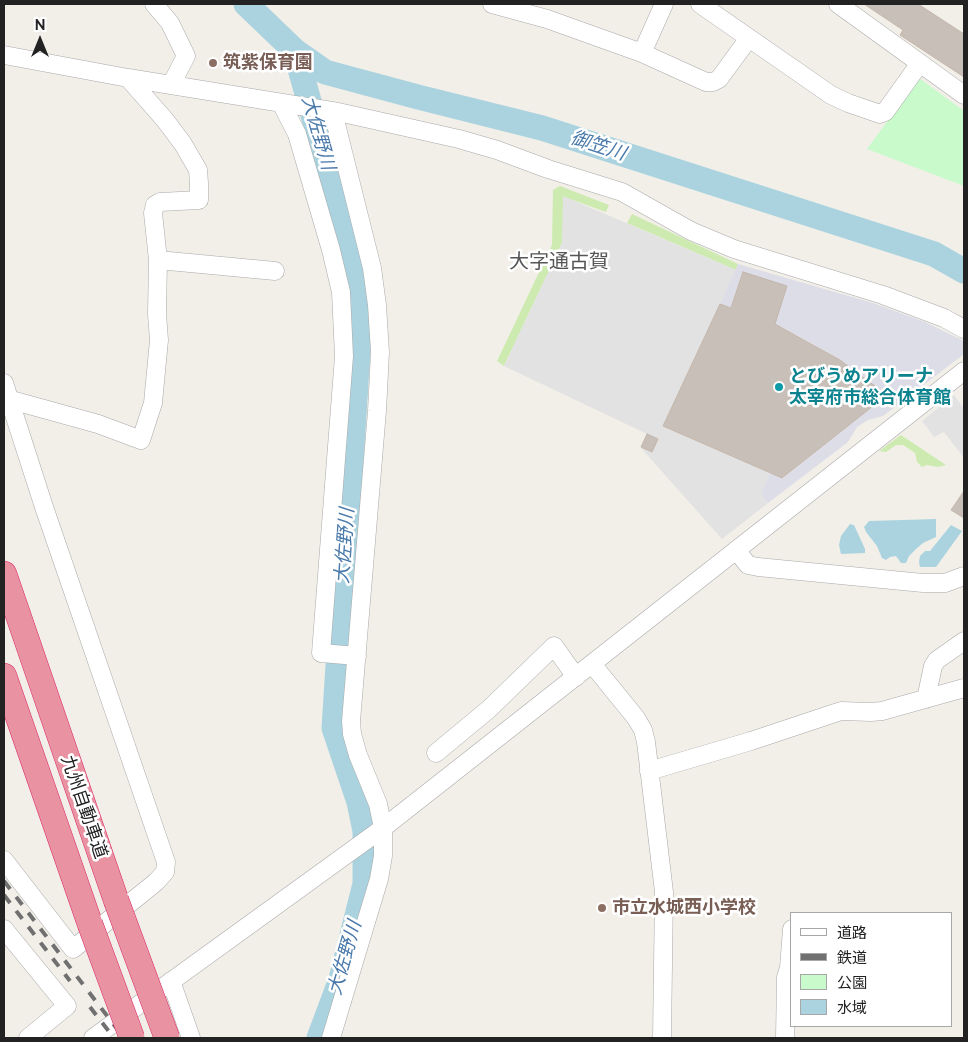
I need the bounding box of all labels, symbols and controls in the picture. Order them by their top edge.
north arrow [15,15,65,65]
text: N [35,17,45,33]
place label: 筑紫保育園 [223,52,313,74]
marker: 筑紫保育園 [207,57,219,69]
water label: 大佐野川 [297,93,339,173]
water label: 御笠川 [567,126,629,166]
district label: 大字通古賀 [509,250,609,274]
place label: とびうめアリーナ 太宰府市総合体育館 [789,366,951,408]
marker: とびうめアリーナ 太宰府市総合体育館 [773,381,785,393]
water label: 大佐野川 [331,507,359,585]
street label: 九州自動車道 [56,752,112,862]
place label: 市立水城西小学校 [612,897,756,919]
marker: 市立水城西小学校 [596,902,608,914]
legend [790,912,953,1027]
water label: 大佐野川 [324,918,366,998]
text: 道路 [837,924,867,942]
text: 鉄道 [837,949,867,967]
text: 公園 [837,974,867,992]
text: 水域 [837,999,867,1017]

